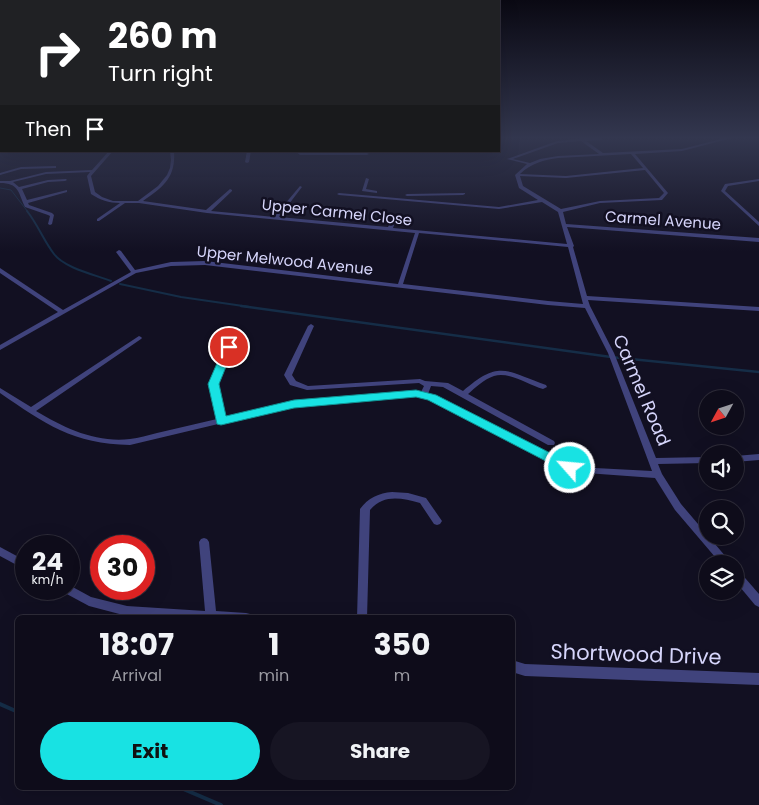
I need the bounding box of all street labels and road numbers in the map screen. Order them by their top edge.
street label: Upper Carmel Close [261,194,413,230]
street label: Carmel Avenue [604,205,722,235]
street label: Upper Melwood Avenue [196,240,374,280]
street label: Carmel Road [607,331,677,449]
street label: Shortwood Drive [550,637,722,671]

